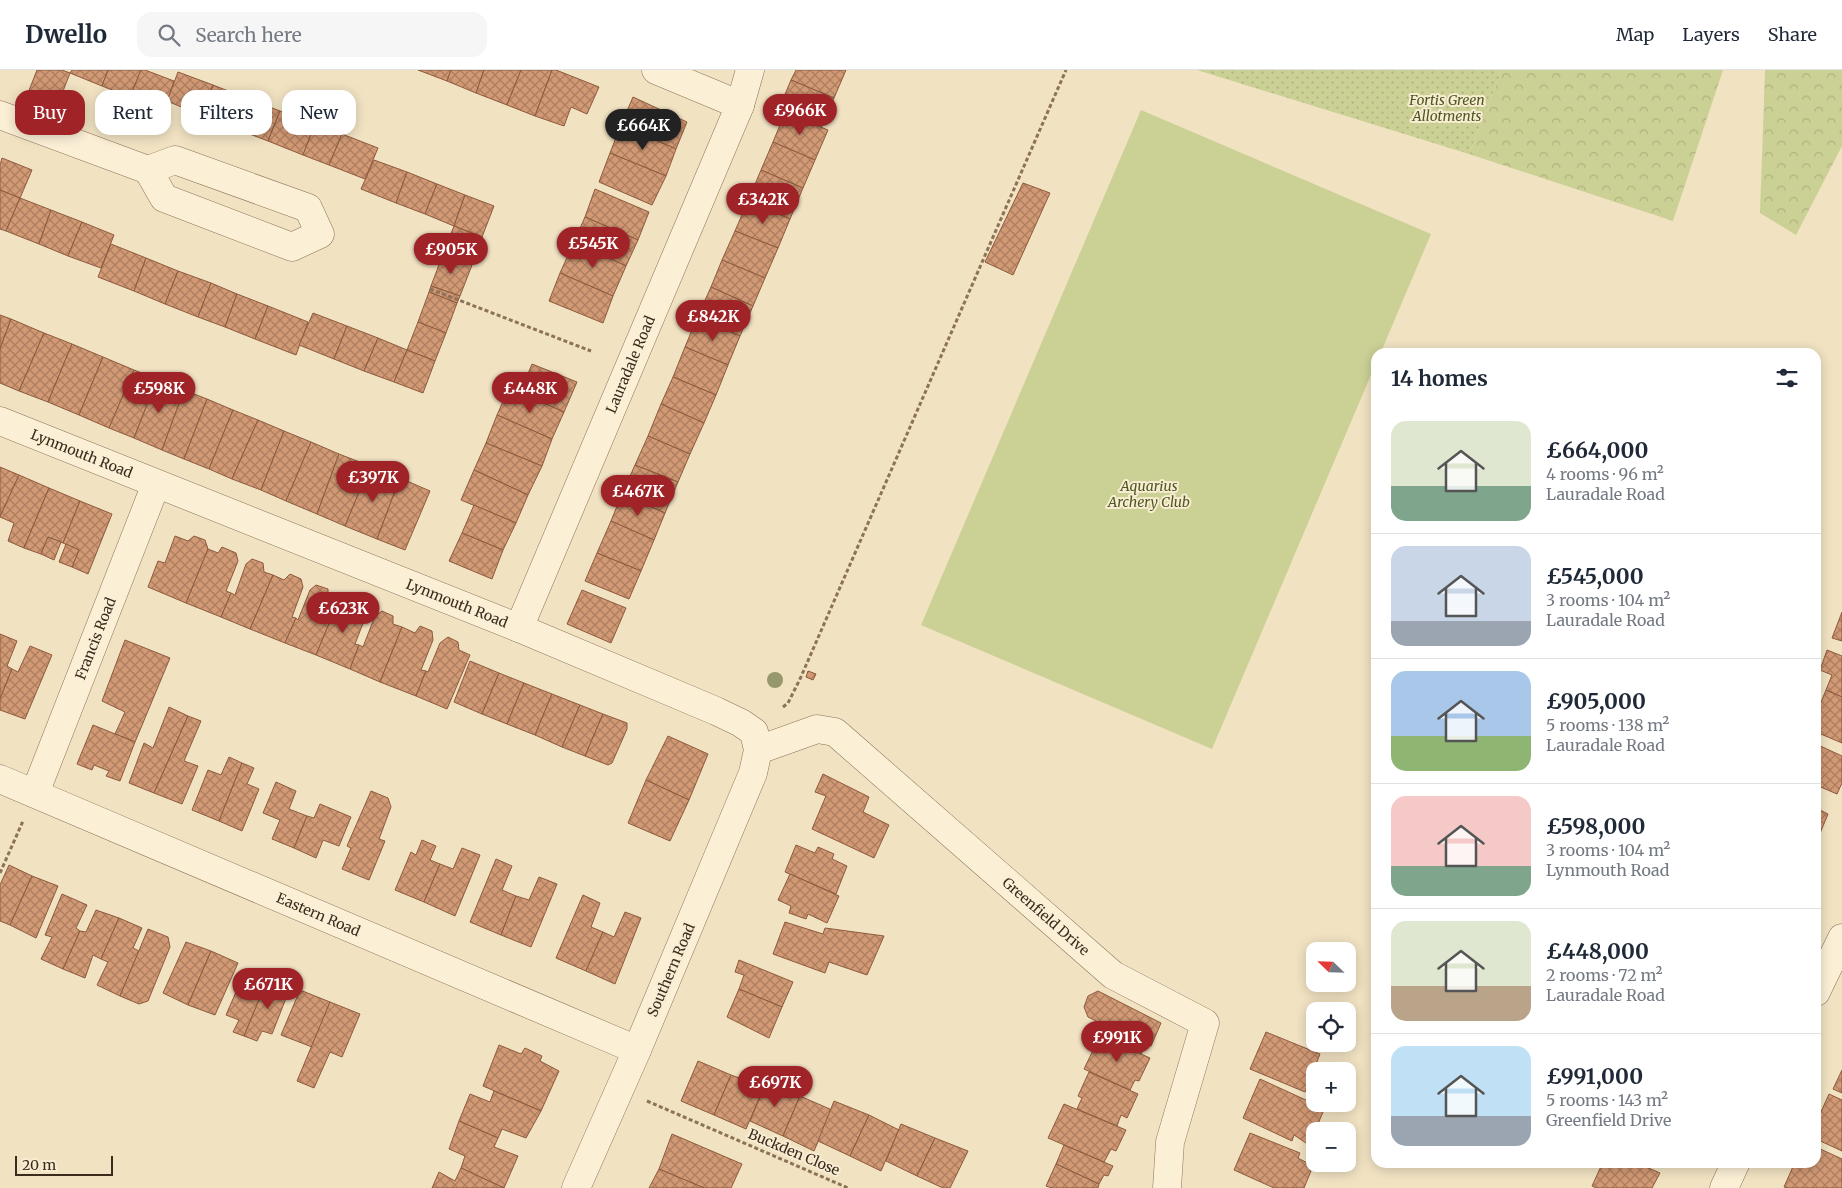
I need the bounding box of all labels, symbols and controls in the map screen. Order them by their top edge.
search box [137,12,487,57]
text: Dwello [25,19,107,50]
icon: search [155,21,183,49]
text: Search here [195,23,302,47]
text: Map [1616,23,1654,46]
text: Layers [1682,23,1740,46]
text: Share [1768,23,1817,46]
chip: Buy [15,90,85,135]
chip: Rent [95,90,171,135]
chip: Filters [181,90,272,135]
chip: New [282,90,356,135]
park label: Fortis Green Allotments [1408,91,1485,125]
pin: £966K [765,93,835,136]
text: £966K [774,100,826,120]
pin: £664K [608,108,678,151]
text: £664K [616,115,670,135]
pin: £342K [728,182,798,225]
text: £342K [737,189,789,209]
pin: £545K [558,226,628,269]
pin: £905K [416,232,486,275]
text: £545K [568,233,618,253]
text: £905K [425,239,477,259]
pin: £842K [678,300,748,342]
text: £842K [687,306,739,326]
street label: Lauradale Road [602,313,659,416]
icon: filters [1773,364,1801,392]
text: 14 homes [1391,365,1488,392]
pin: £598K [124,372,194,414]
pin: £448K [495,372,565,414]
text: £598K [133,378,185,398]
text: £448K [503,378,557,398]
street label: Lynmouth Road [28,425,136,482]
text: £664,000 [1546,437,1648,464]
icon: home [1431,441,1491,501]
pin: £397K [338,460,408,503]
text: 4 rooms · 96 m² [1546,464,1664,484]
text: £397K [347,467,399,487]
pin: £467K [603,474,673,517]
park label: Aquarius Archery Club [1107,477,1190,511]
text: £467K [612,481,664,501]
text: Lauradale Road [1546,484,1665,504]
text: £545,000 [1546,563,1644,590]
icon: home [1431,566,1491,626]
street label: Lynmouth Road [403,575,511,632]
text: 3 rooms · 104 m² [1546,590,1670,610]
pin: £623K [308,592,378,634]
street label: Francis Road [71,594,120,682]
text: £623K [317,598,369,618]
text: Lauradale Road [1546,610,1665,630]
text: £905,000 [1546,688,1646,715]
icon: home [1431,691,1491,751]
text: 5 rooms · 138 m² [1546,715,1669,735]
text: Lauradale Road [1546,735,1665,755]
text: £598,000 [1546,813,1645,840]
icon: home [1431,816,1491,876]
text: 3 rooms · 104 m² [1546,840,1670,860]
text: Lynmouth Road [1546,860,1669,880]
street label: Greenfield Drive [999,873,1093,959]
street label: Eastern Road [274,889,364,940]
street label: Southern Road [643,920,699,1020]
text: £448,000 [1546,938,1649,965]
icon: home [1431,941,1491,1001]
north arrow [1306,942,1356,992]
map controls [1306,942,1356,1172]
text: 2 rooms · 72 m² [1546,965,1662,985]
pin: £671K [233,968,303,1010]
text: £671K [243,974,293,994]
text: Lauradale Road [1546,985,1665,1005]
button: locate [1306,1002,1356,1052]
pin: £991K [1082,1020,1152,1063]
text: £991K [1092,1027,1142,1047]
button: + [1306,1062,1356,1112]
text: £991,000 [1546,1063,1643,1090]
pin: £697K [740,1066,810,1108]
icon: home [1431,1066,1491,1126]
text: £697K [749,1072,801,1092]
text: 5 rooms · 143 m² [1546,1090,1668,1110]
text: Greenfield Drive [1546,1110,1671,1130]
button: − [1306,1122,1356,1172]
street label: Buckden Close [745,1125,843,1179]
scale bar [15,1153,112,1176]
text: 20 m [22,1156,56,1174]

